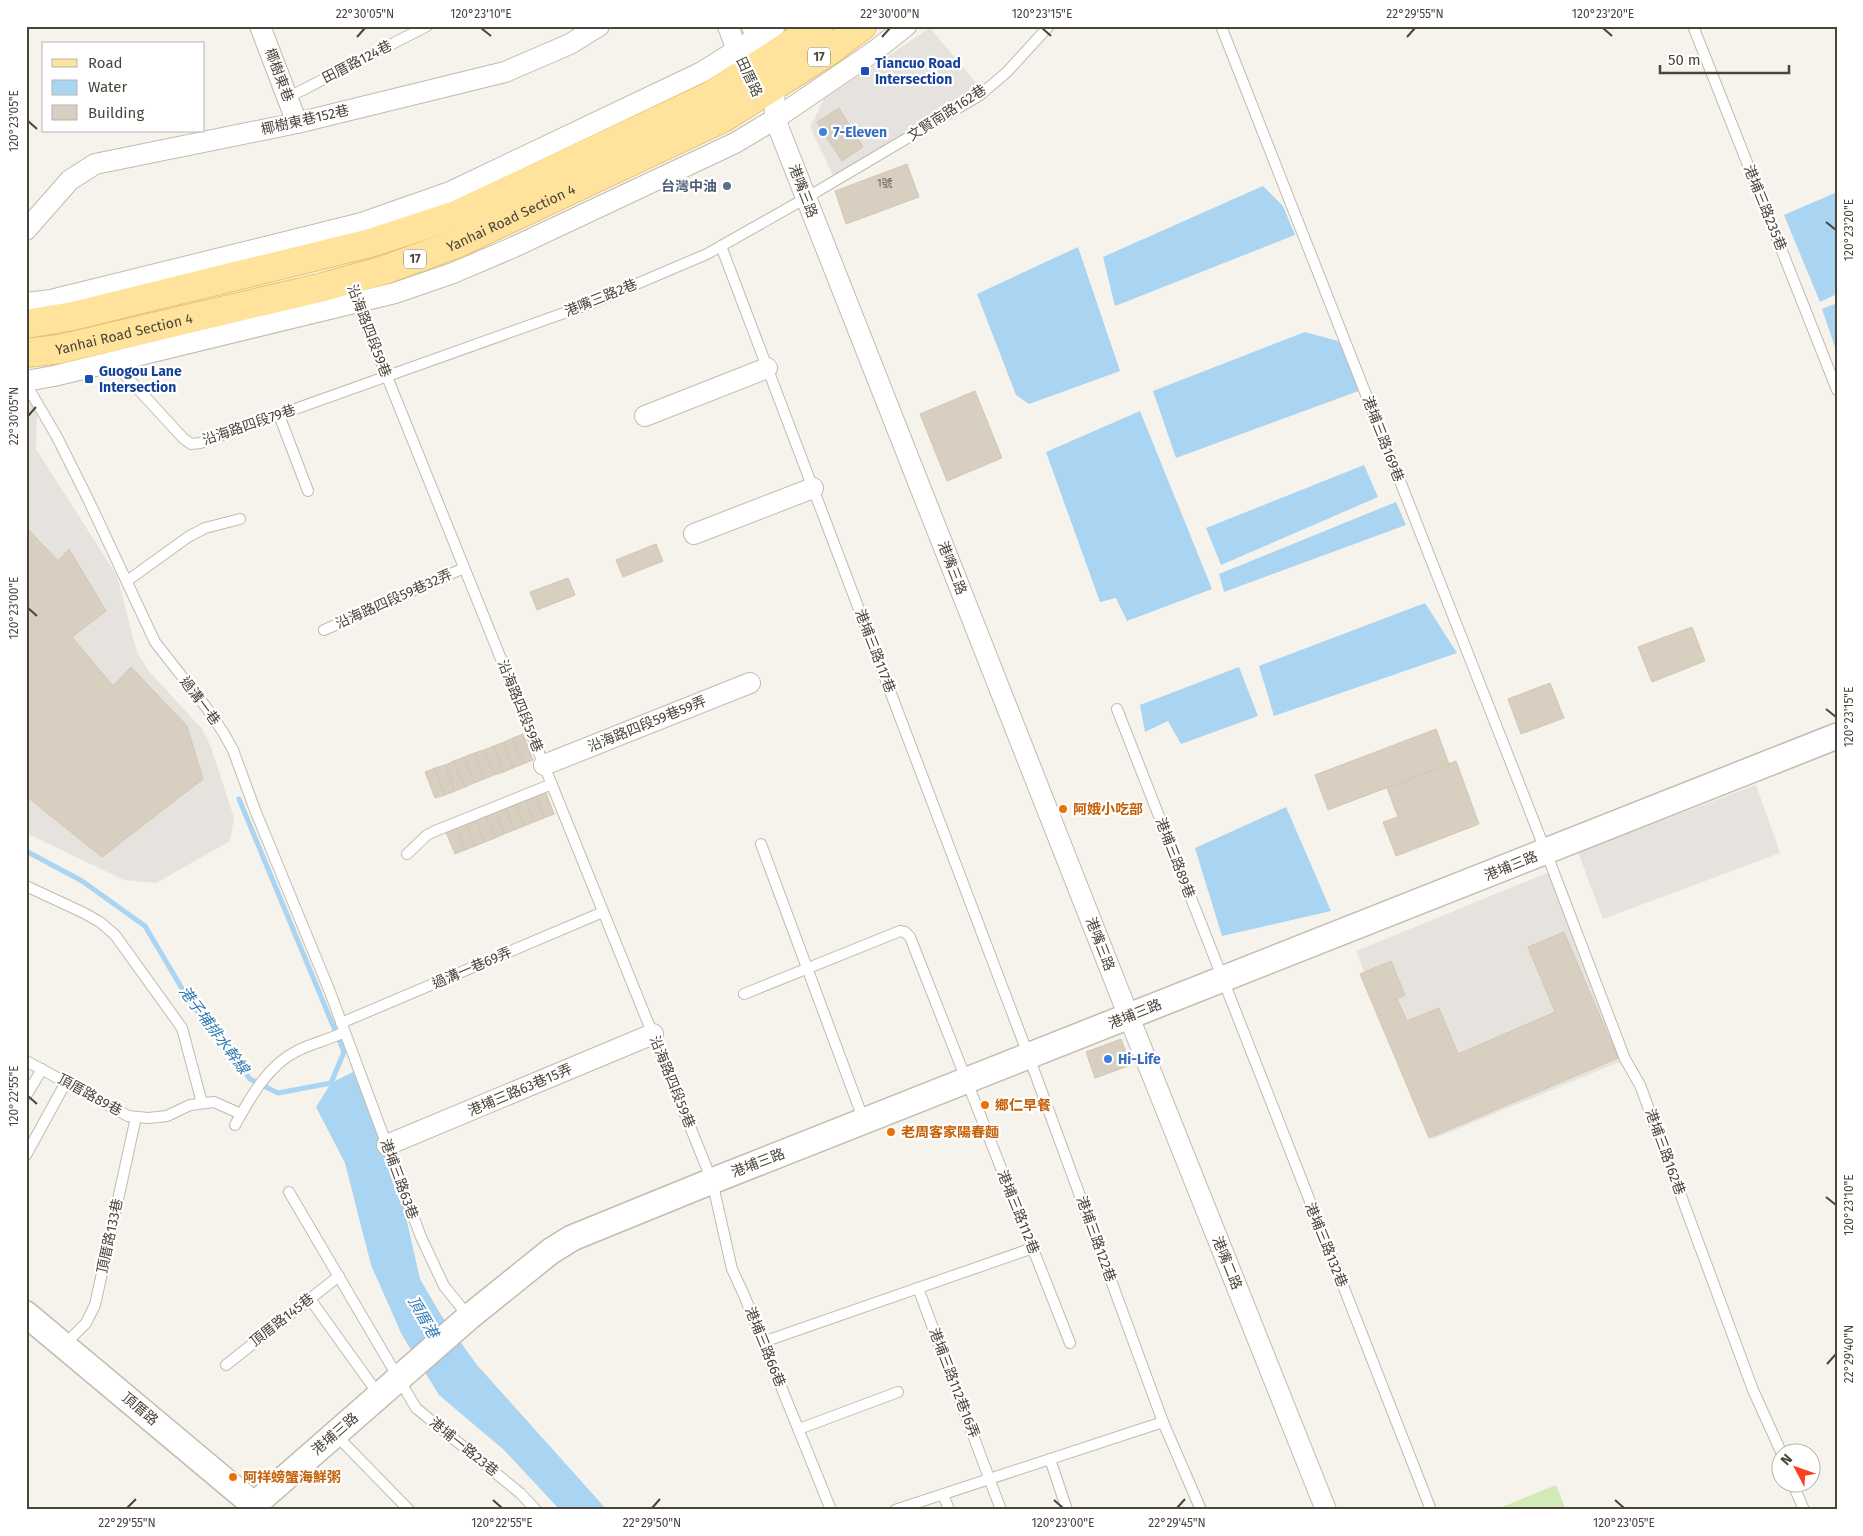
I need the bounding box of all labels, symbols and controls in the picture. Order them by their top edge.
text: 22°30'05"N [336,7,394,21]
text: 120°23'10"E [450,7,512,21]
text: 22°30'00"N [860,7,920,21]
text: 120°23'15"E [1012,7,1072,21]
text: 22°29'55"N [1386,7,1444,21]
text: 120°23'20"E [1572,7,1634,21]
street label: 田厝路124巷 [319,37,395,87]
legend [42,42,205,132]
scale bar [1660,42,1789,74]
street label: 椰樹東巷 [261,46,297,104]
road number: 17 [808,48,830,66]
text: 50 m [1668,51,1701,69]
text: Road [88,54,123,72]
street label: 田厝路 [732,54,766,100]
place label: Tiancuo Road Intersection [875,55,961,88]
marker: Tiancuo Road Intersection [859,65,871,77]
text: Water [88,78,127,96]
street label: 文賢南路162巷 [905,81,989,145]
text: 120°23'05"E [7,90,21,152]
street label: 椰樹東巷152巷 [259,102,351,138]
text: Building [88,104,144,122]
place label: 7-Eleven [833,124,887,141]
marker: 7-Eleven [817,126,829,138]
street label: 港嘴三路 [785,162,821,220]
street label: 港埔三路235巷 [1740,163,1790,253]
house number: 1號 [877,177,893,190]
place label: 台灣中油 [661,178,717,195]
street label: Yanhai Road Section 4 [444,180,579,255]
marker: 台灣中油 [721,180,733,192]
text: 120°23'20"E [1842,199,1856,261]
road number: 17 [404,250,426,268]
street label: 港嘴三路2巷 [562,276,640,320]
street label: 沿海路四段59巷 [343,282,395,380]
street label: Yanhai Road Section 4 [55,309,195,358]
place label: Guogou Lane Intersection [99,363,182,396]
marker: Guogou Lane Intersection [83,373,95,385]
text: 22°30'05"N [7,387,21,445]
street label: 港埔三路169巷 [1359,394,1407,484]
street label: 沿海路四段79巷 [200,401,298,449]
street label: 港嘴三路 [934,539,970,597]
street label: 沿海路四段59巷32弄 [333,566,455,632]
text: 120°23'00"E [7,577,21,639]
street label: 港埔三路117巷 [851,607,899,695]
street label: 沿海路四段59巷 [494,657,546,755]
street label: 過溝一巷 [176,674,224,728]
text: 120°23'15"E [1842,687,1856,747]
street label: 沿海路四段59巷59弄 [585,692,709,756]
place label: 阿娥小吃部 [1073,801,1143,818]
marker: 阿娥小吃部 [1057,803,1069,815]
street label: 港埔三路89巷 [1152,815,1198,901]
street label: 港埔三路 [1482,848,1540,884]
street label: 港嘴三路 [1082,915,1118,973]
street label: 過溝一巷69弄 [430,944,514,992]
water label: 港子埔排水幹線 [175,983,254,1079]
street label: 港埔三路 [1106,996,1164,1032]
street label: 沿海路四段59巷 [646,1033,698,1131]
place label: Hi-Life [1118,1051,1161,1068]
marker: Hi-Life [1102,1053,1114,1065]
street label: 港埔三路63巷15弄 [465,1060,575,1120]
text: 120°22'55"E [7,1065,21,1127]
street label: 頂厝路89巷 [55,1070,125,1120]
place label: 鄉仁早餐 [995,1097,1051,1114]
marker: 鄉仁早餐 [979,1099,991,1111]
street label: 港埔三路162巷 [1642,1107,1688,1197]
place label: 老周客家陽春麵 [901,1124,999,1141]
marker: 老周客家陽春麵 [885,1126,897,1138]
street label: 港埔三路63巷 [377,1136,421,1222]
street label: 港埔三路 [729,1145,787,1181]
street label: 港埔三路112巷 [993,1168,1043,1256]
text: 120°23'10"E [1842,1174,1856,1236]
street label: 港埔三路122巷 [1073,1194,1119,1284]
street label: 頂厝路133巷 [94,1197,126,1275]
street label: 港埔三路132巷 [1301,1200,1351,1290]
street label: 港嘴二路 [1209,1234,1245,1292]
street label: 頂厝路145巷 [247,1290,317,1350]
water label: 頂厝港 [404,1293,443,1343]
street label: 港埔三路66巷 [741,1304,789,1390]
text: 22°29'40"N [1842,1325,1856,1383]
street label: 港埔三路112巷16弄 [925,1326,983,1440]
street label: 頂厝路 [118,1389,162,1429]
street label: 港埔三路 [308,1409,362,1459]
street label: 港埔一路23巷 [426,1414,502,1480]
north arrow [1770,1444,1820,1494]
text: N [1777,1451,1796,1469]
place label: 阿祥螃蟹海鮮粥 [243,1469,341,1486]
marker: 阿祥螃蟹海鮮粥 [227,1471,239,1483]
text: 22°29'55"N [98,1516,156,1530]
text: 120°22'55"E [471,1516,533,1530]
text: 22°29'50"N [623,1516,681,1530]
text: 120°23'00"E [1032,1516,1094,1530]
text: 22°29'45"N [1148,1516,1206,1530]
text: 120°23'05"E [1593,1516,1655,1530]

